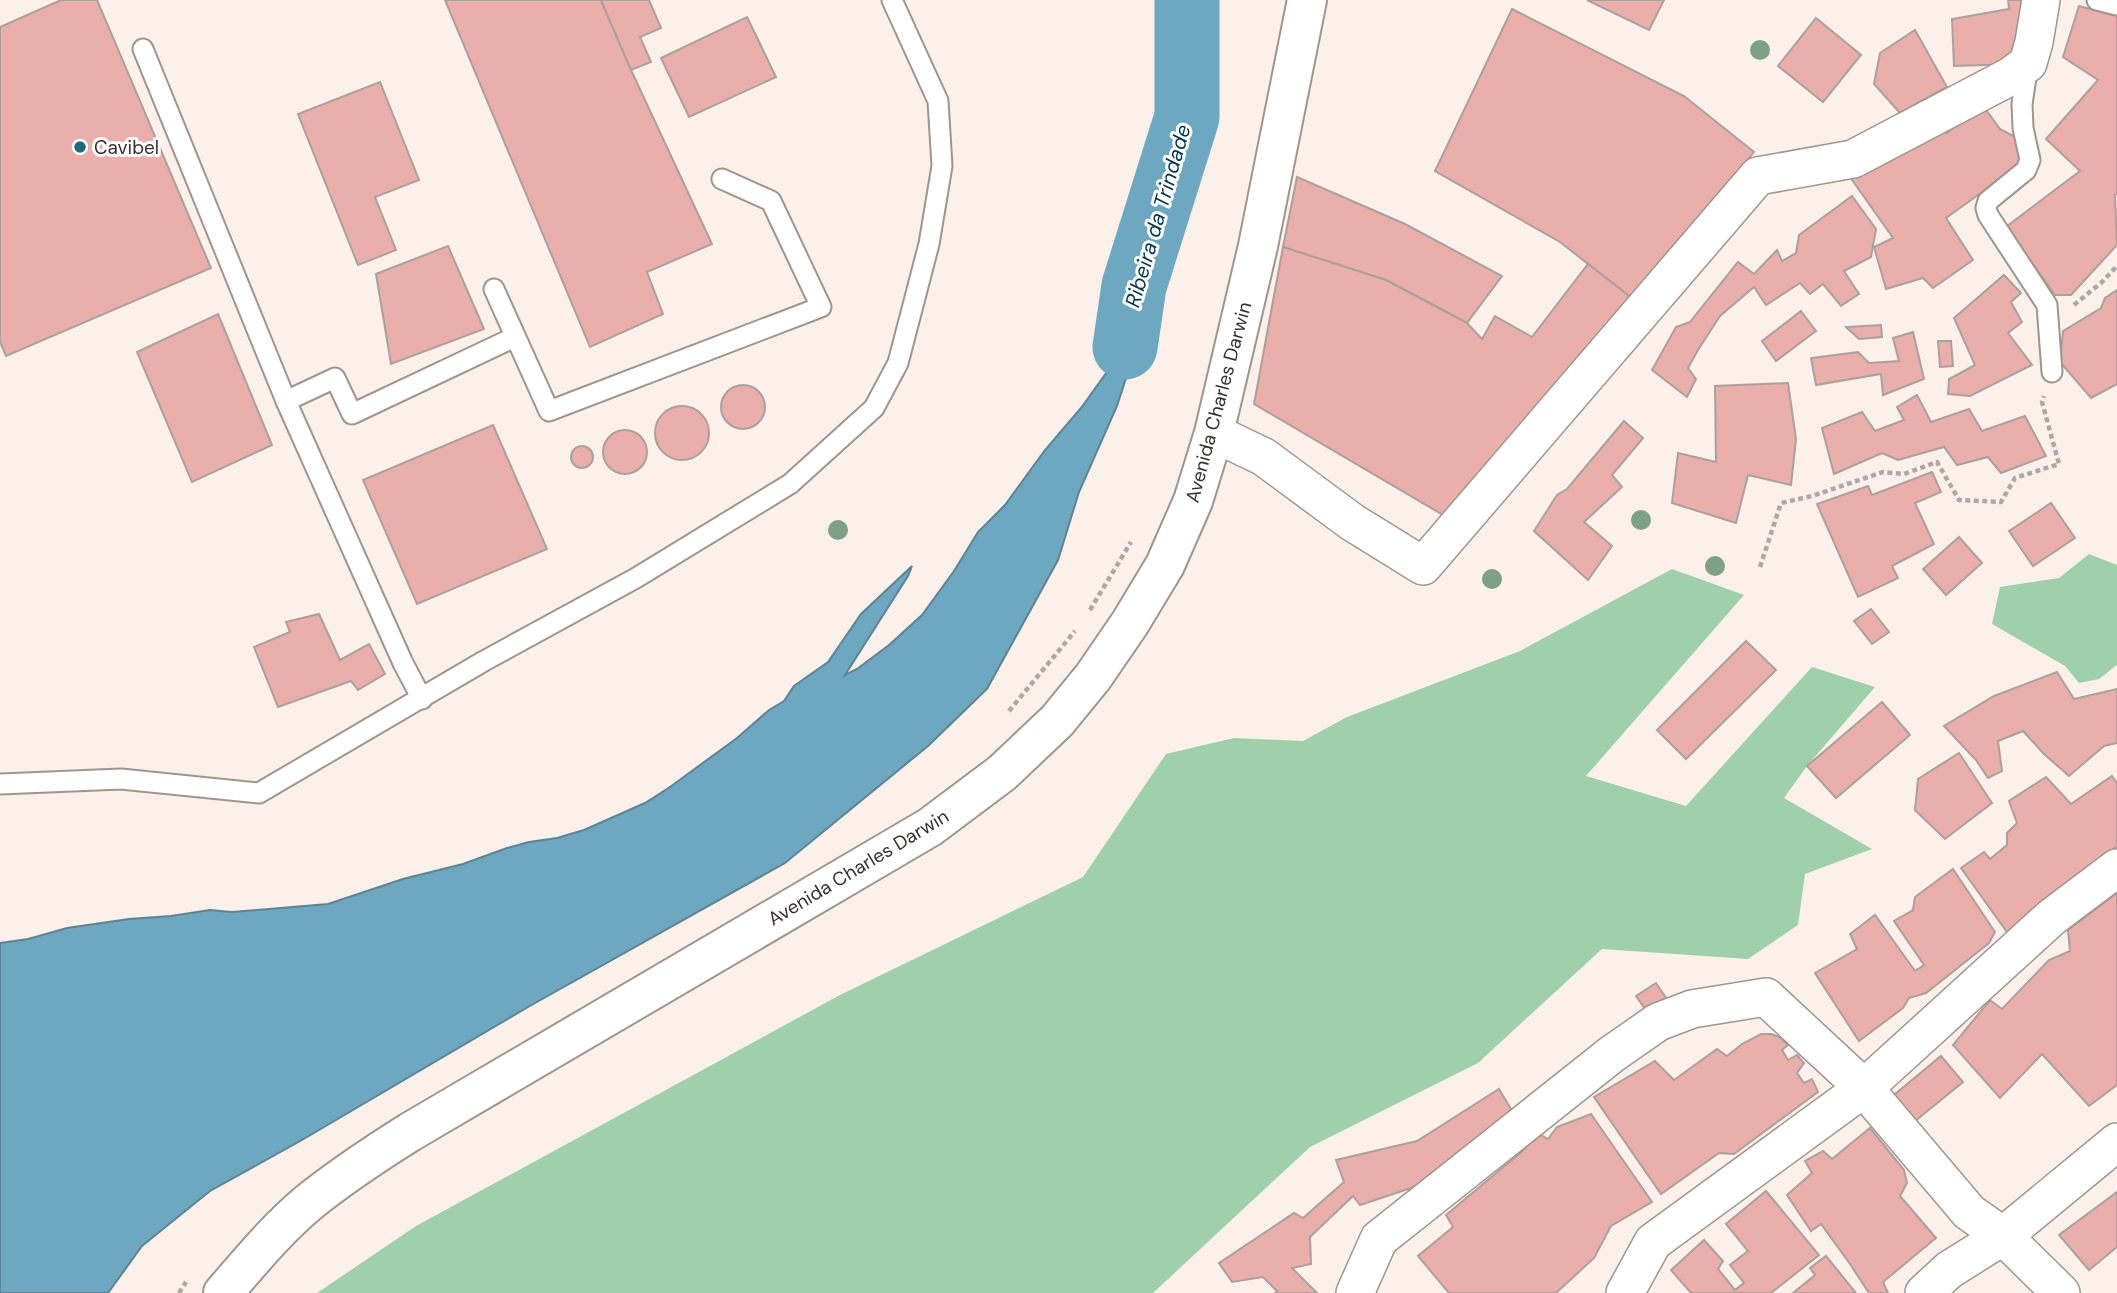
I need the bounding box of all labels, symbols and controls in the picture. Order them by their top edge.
water label: Ribeira da Trindade [1118,121,1198,311]
place label: Cavibel [94,135,159,160]
marker: Cavibel [72,139,88,155]
street label: Avenida Charles Darwin [1180,299,1257,505]
street label: Avenida Charles Darwin [763,803,953,931]

